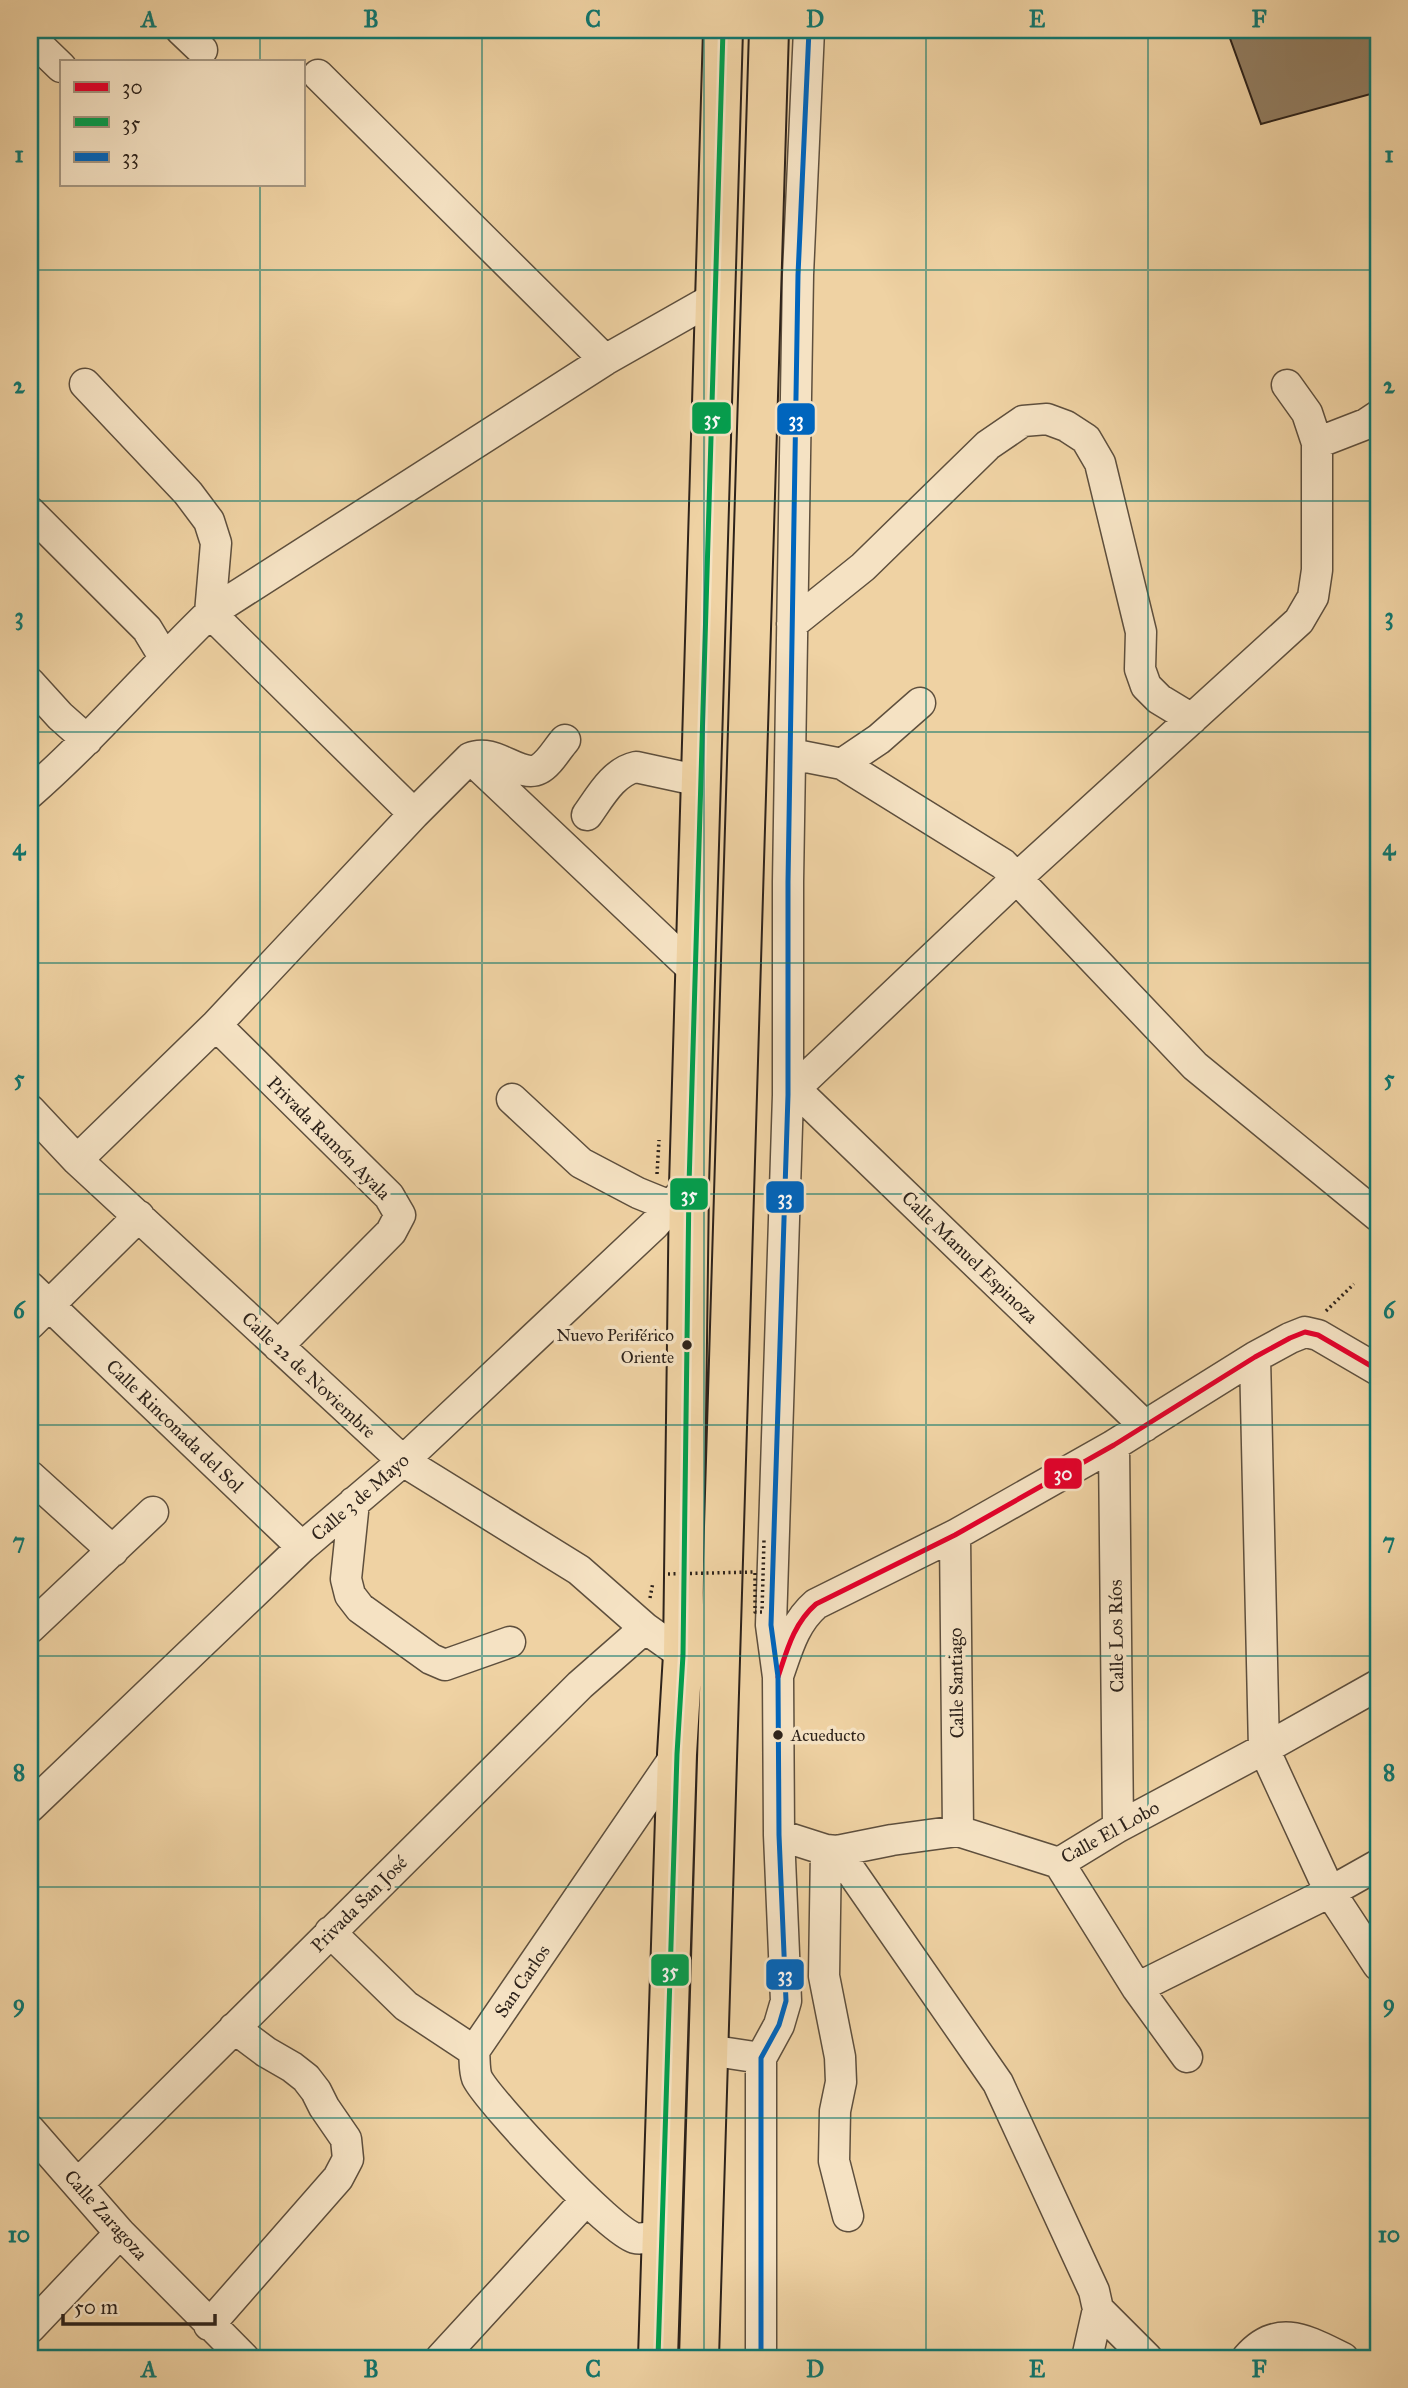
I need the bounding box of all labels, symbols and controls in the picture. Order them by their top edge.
text: A [139,5,157,33]
text: B [363,5,379,33]
text: C [585,5,601,33]
text: D [806,5,824,33]
text: E [1029,5,1046,33]
text: F [1251,5,1267,33]
legend [60,60,304,186]
text: 30 [122,74,143,100]
text: 35 [122,110,140,136]
text: 1 [14,140,24,168]
text: 1 [1384,140,1394,168]
text: 33 [122,144,139,170]
text: 2 [13,371,25,399]
text: 2 [1383,371,1395,399]
line badge: 35 [691,401,732,435]
line badge: 33 [776,402,816,436]
text: 35 [704,407,720,431]
text: 33 [788,408,804,432]
text: 3 [14,602,24,631]
text: 3 [1384,602,1394,631]
text: 4 [13,833,27,861]
text: 4 [1383,833,1397,861]
text: 5 [14,1064,25,1092]
text: 5 [1384,1064,1395,1092]
street label: Privada Ramón Ayala [262,1071,396,1205]
line badge: 35 [669,1177,709,1211]
line badge: 33 [765,1180,805,1214]
text: 35 [681,1183,697,1207]
text: 33 [777,1186,793,1210]
street label: Calle Manuel Espinoza [897,1186,1044,1329]
text: 6 [13,1296,26,1324]
text: 6 [1383,1296,1396,1324]
street label: Calle 22 de Noviembre [237,1307,381,1443]
place label: Nuevo Periférico Oriente [556,1325,674,1368]
marker: Nuevo Periférico Oriente [680,1338,694,1352]
street label: Calle Rinconada del Sol [101,1354,249,1498]
street label: Calle 3 de Mayo [306,1448,414,1546]
line badge: 30 [1043,1457,1083,1490]
text: 30 [1054,1462,1072,1486]
text: 7 [13,1527,25,1555]
text: 7 [1383,1527,1395,1555]
street label: Calle Los Ríos [1104,1579,1128,1693]
street label: Calle Santiago [944,1627,969,1739]
place label: Acueducto [790,1725,865,1746]
marker: Acueducto [771,1728,785,1742]
text: 8 [13,1758,25,1786]
text: 8 [1383,1758,1395,1786]
street label: Calle El Lobo [1057,1795,1163,1868]
street label: Privada San José [306,1851,413,1958]
street label: San Carlos [489,1940,555,2022]
line badge: 35 [650,1953,690,1987]
line badge: 33 [765,1958,805,1991]
text: 35 [662,1959,678,1983]
text: 33 [777,1963,793,1987]
text: 9 [13,1989,25,2018]
text: 9 [1383,1989,1395,2018]
street label: Calle Zaragoza [59,2165,153,2266]
text: 10 [8,2220,30,2248]
text: 10 [1378,2220,1400,2248]
scale bar [63,2283,215,2327]
text: 50 m [74,2294,119,2320]
text: A [139,2355,157,2383]
text: B [363,2355,379,2383]
text: C [585,2355,601,2383]
text: D [806,2355,824,2383]
text: E [1029,2355,1046,2383]
text: F [1251,2355,1267,2383]

